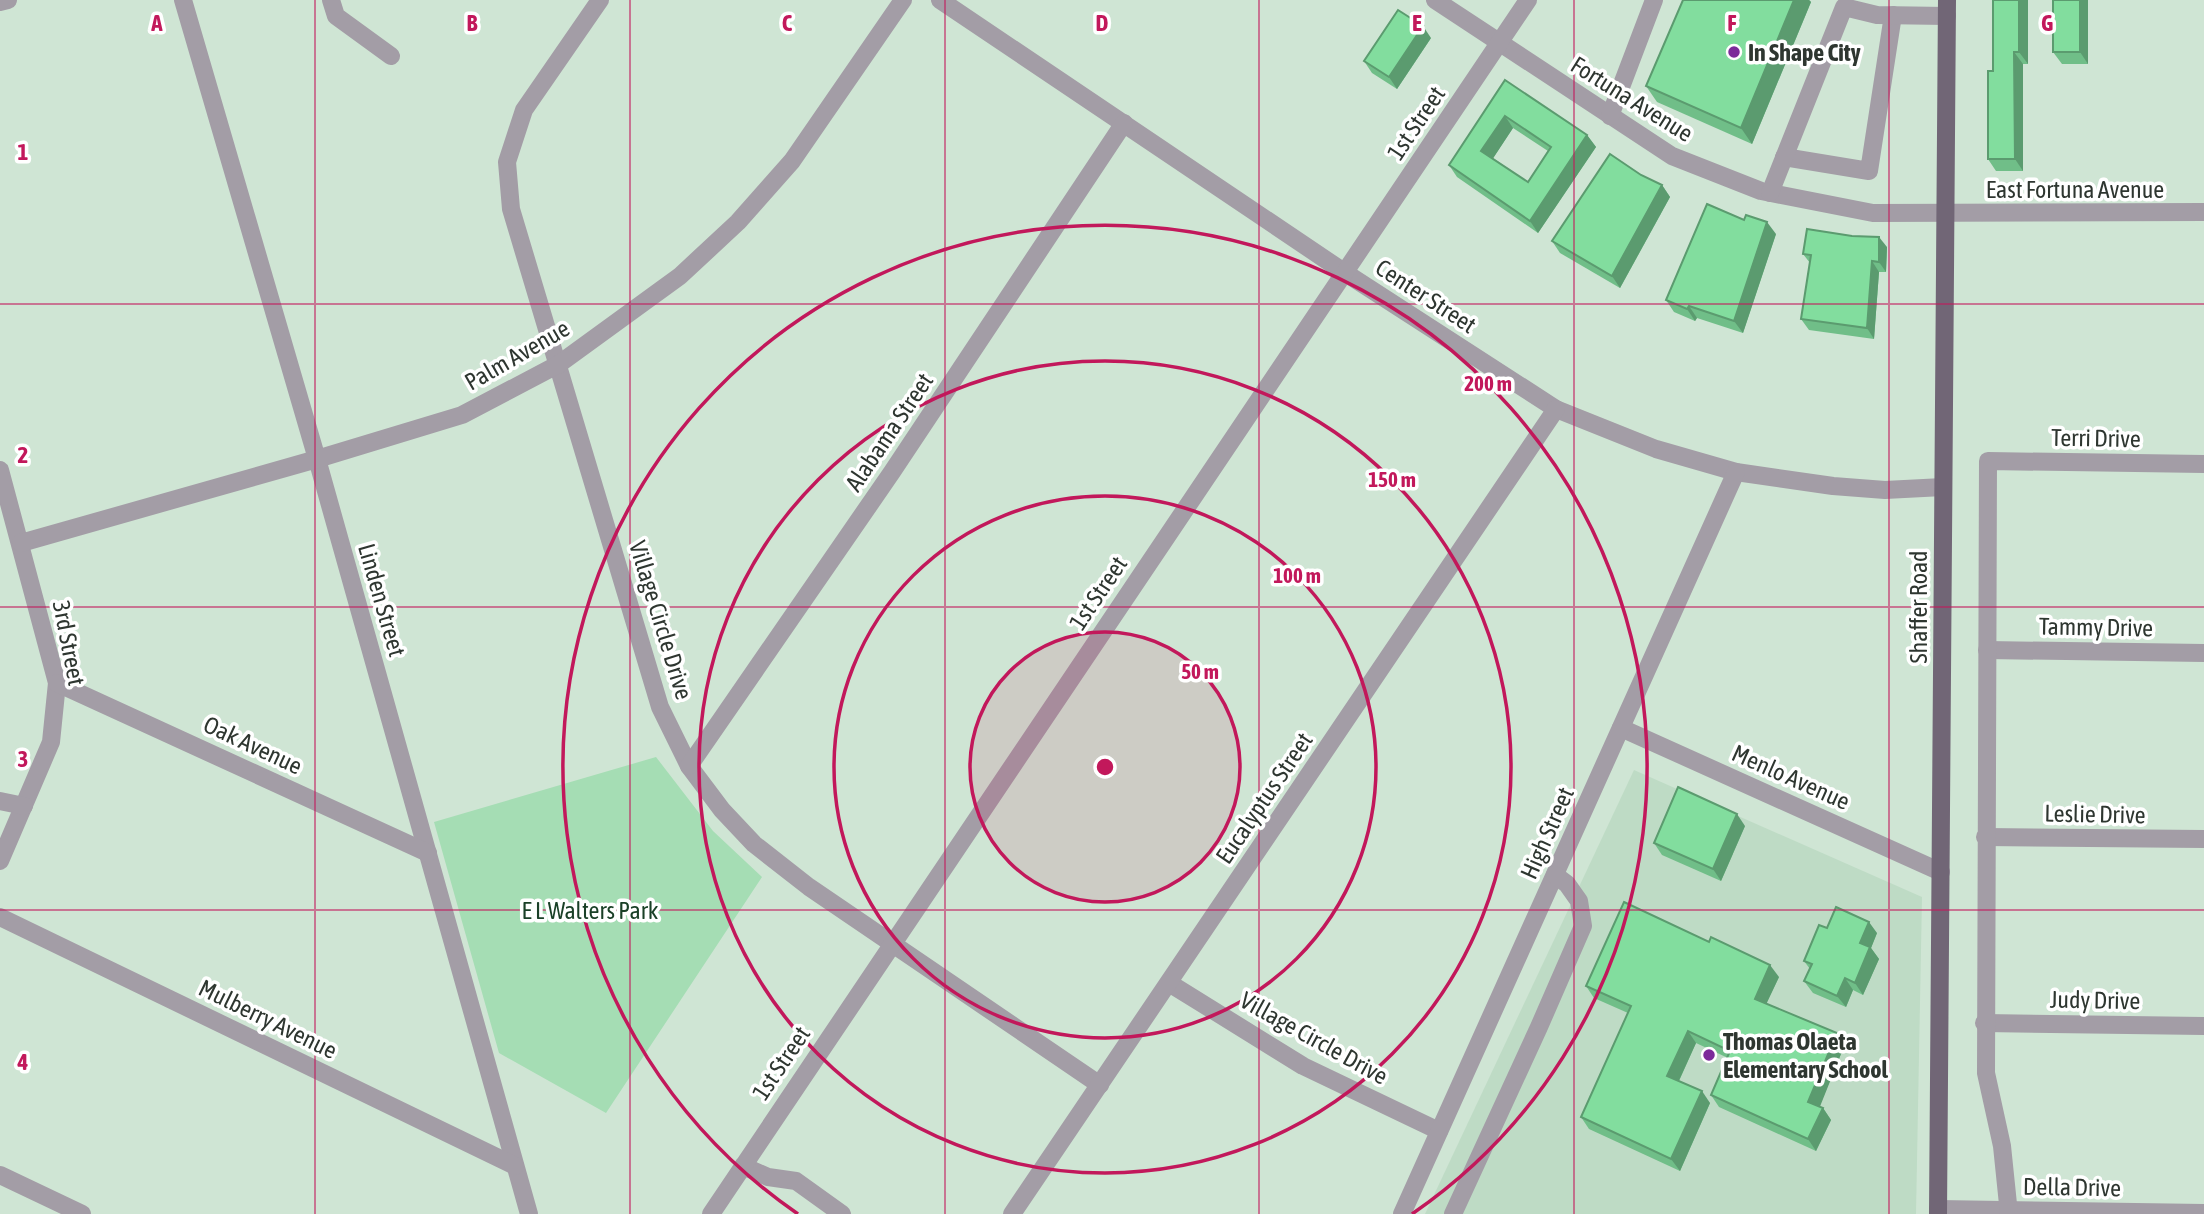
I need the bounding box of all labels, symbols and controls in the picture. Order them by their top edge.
text: A [150,10,163,36]
text: B [467,10,478,36]
text: C [782,10,793,36]
text: D [1096,10,1109,36]
text: E [1412,10,1422,36]
text: F [1727,10,1737,36]
text: G [2041,10,2053,36]
place label: In Shape City [1748,39,1861,66]
marker: In Shape City [1726,44,1742,60]
street label: Fortuna Avenue [1566,51,1698,147]
street label: 1st Street [1382,81,1450,165]
text: 1 [18,139,29,165]
street label: East Fortuna Avenue [1986,176,2164,203]
street label: Center Street [1371,254,1481,338]
street label: Palm Avenue [460,314,574,396]
street label: Alabama Street [840,368,938,496]
text: 200 m [1464,371,1512,395]
street label: Terri Drive [2051,424,2141,452]
text: 2 [18,442,28,468]
text: 150 m [1368,467,1416,491]
street label: Village Circle Drive [624,537,698,703]
street label: Linden Street [353,540,411,660]
street label: 1st Street [1064,551,1132,635]
street label: Shaffer Road [1905,551,1932,663]
text: 100 m [1273,563,1321,587]
street label: 3rd Street [48,598,90,688]
street label: Tammy Drive [2039,613,2153,641]
text: 50 m [1181,659,1219,683]
street label: Oak Avenue [200,710,306,780]
street label: Eucalyptus Street [1210,727,1318,869]
street label: Menlo Avenue [1728,739,1854,815]
text: 3 [18,746,28,772]
centre of rings [1093,755,1117,779]
street label: High Street [1515,783,1579,883]
street label: Leslie Drive [2044,800,2146,828]
park label: E L Walters Park [522,897,659,924]
street label: Mulberry Avenue [195,974,341,1064]
street label: Village Circle Drive [1236,986,1392,1090]
street label: Judy Drive [2050,986,2140,1014]
street label: 1st Street [747,1021,815,1105]
place label: Thomas Olaeta Elementary School [1723,1028,1889,1083]
marker: Thomas Olaeta Elementary School [1701,1047,1717,1063]
text: 4 [17,1049,29,1075]
street label: Della Drive [2023,1173,2121,1201]

